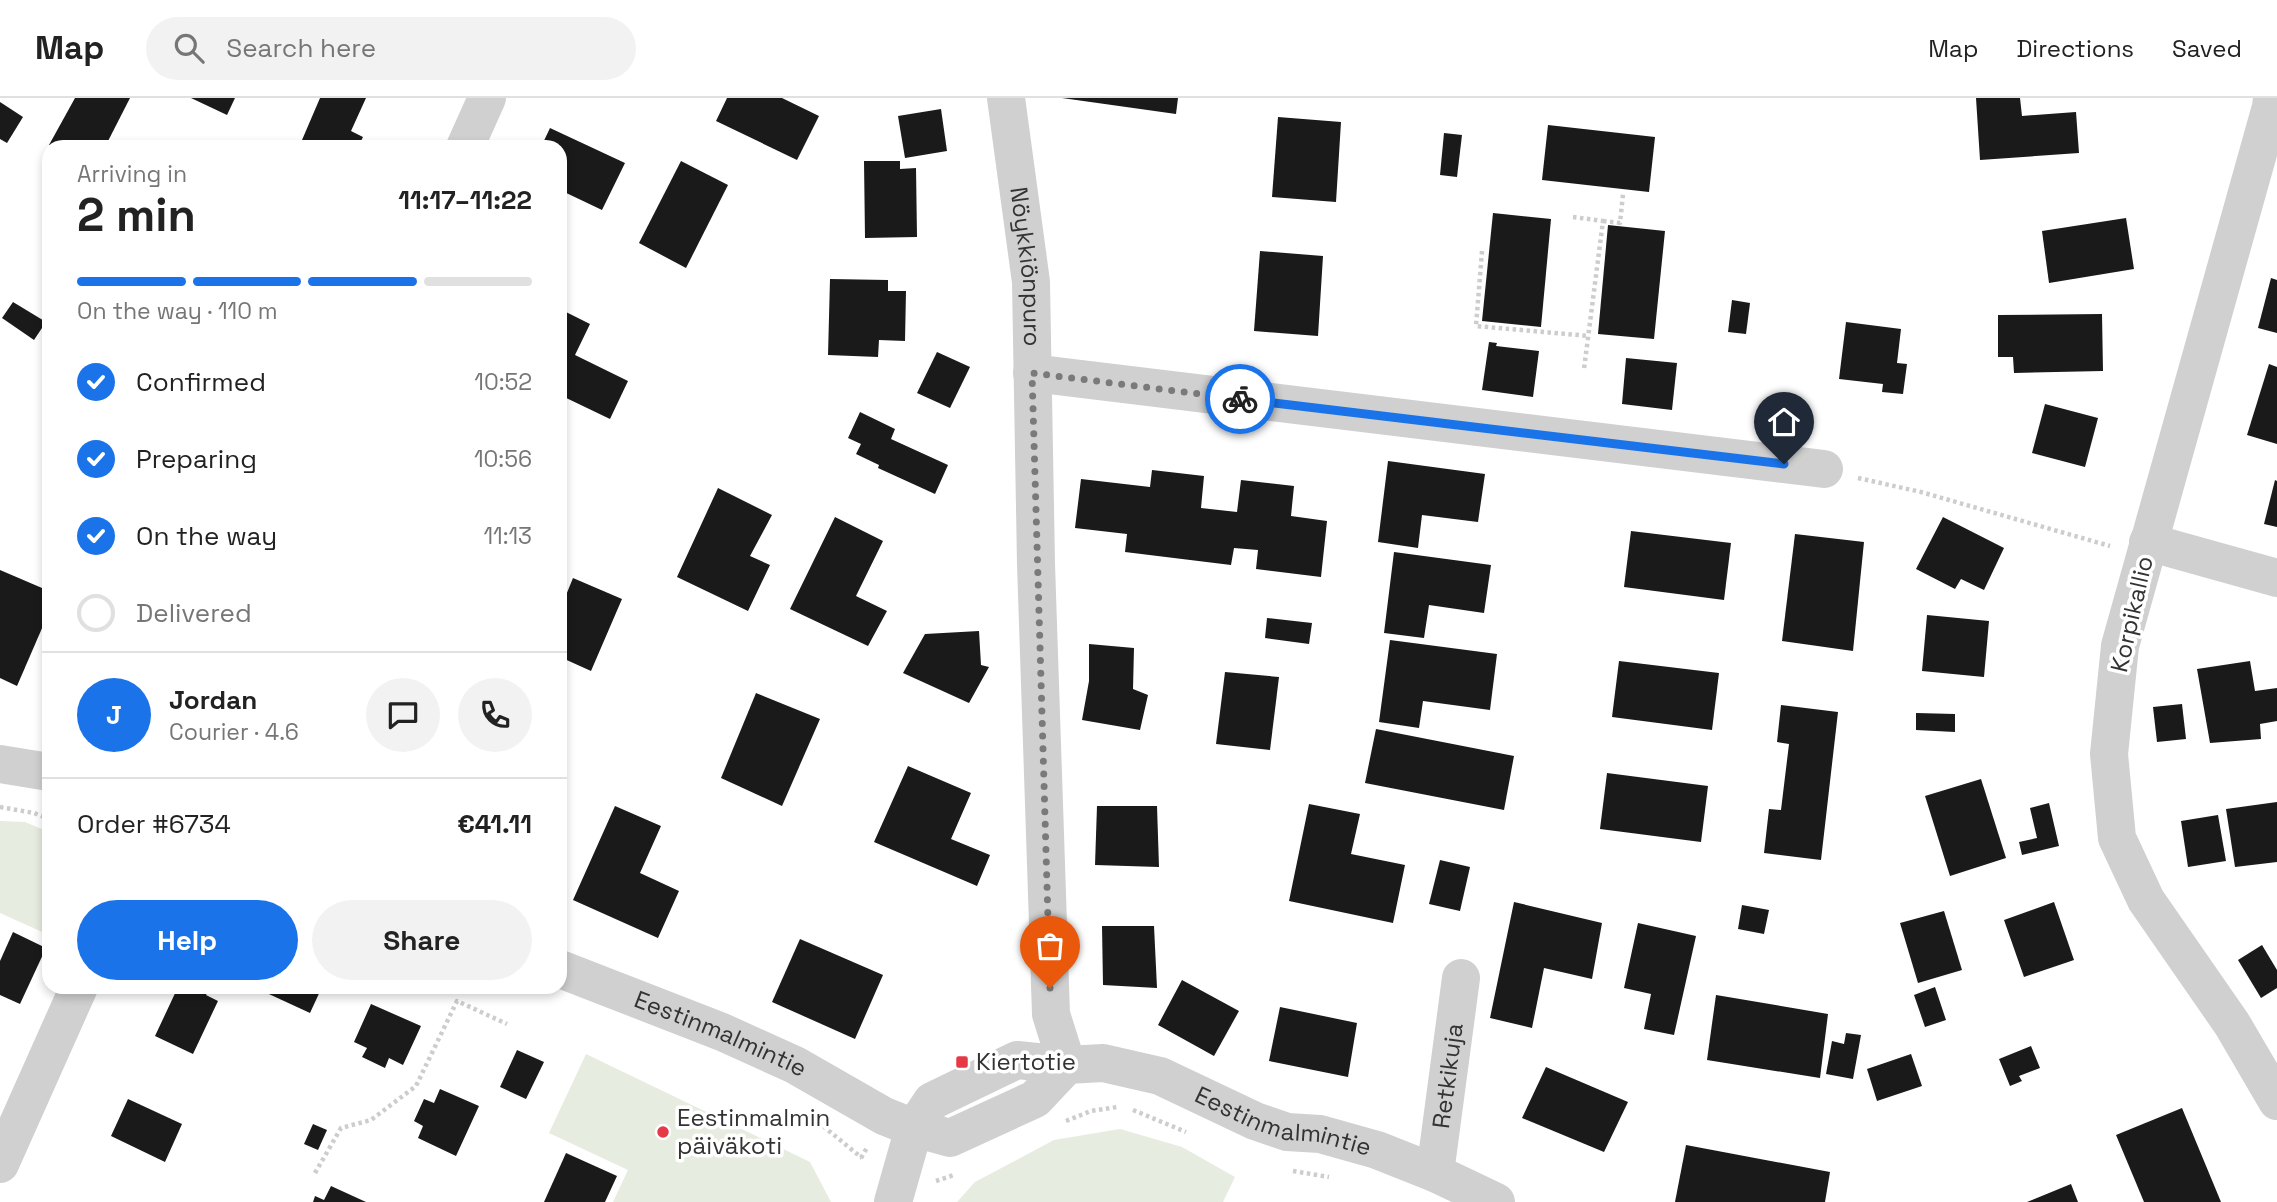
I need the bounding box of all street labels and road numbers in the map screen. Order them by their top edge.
street label: Nöykkiönpuro [1003,185,1048,347]
street label: Korpikallio [2103,553,2160,675]
street label: Eestinmalmintie [630,983,813,1084]
street label: Retkikuja [1425,1021,1470,1130]
street label: Eestinmalmintie [1190,1079,1375,1163]

